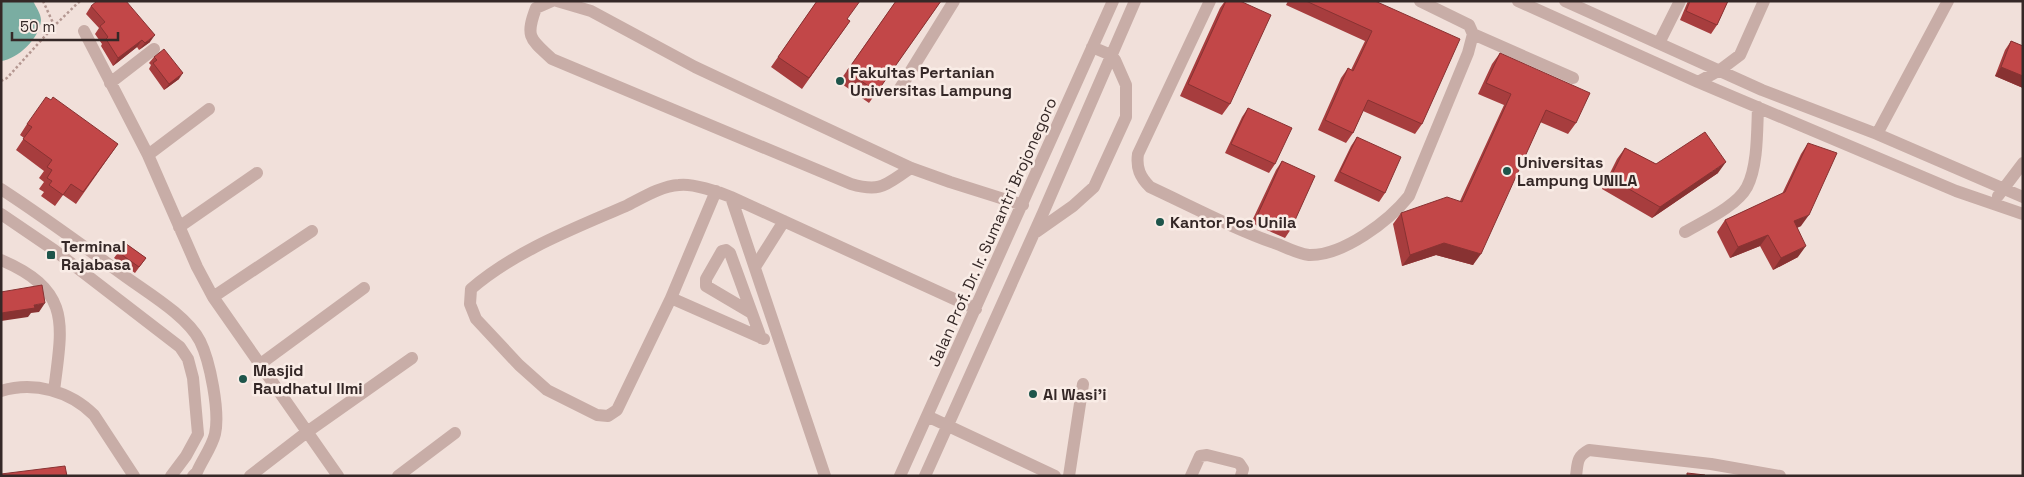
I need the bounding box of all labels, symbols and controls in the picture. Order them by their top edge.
scale bar [12,10,119,42]
text: 50 m [20,17,55,36]
place label: Fakultas Pertanian Universitas Lampung [850,62,1012,101]
marker: Fakultas Pertanian Universitas Lampung [834,75,846,87]
street label: Jalan Prof. Dr. Ir. Sumantri Brojonegoro [923,94,1062,370]
place label: Universitas Lampung UNILA [1517,152,1637,191]
marker: Universitas Lampung UNILA [1501,165,1513,177]
place label: Kantor Pos Unila [1170,212,1296,233]
marker: Kantor Pos Unila [1154,216,1166,228]
place label: Terminal Rajabasa [61,236,131,275]
marker: Terminal Rajabasa [45,249,57,261]
place label: Masjid Raudhatul Ilmi [253,360,363,399]
marker: Masjid Raudhatul Ilmi [237,373,249,385]
place label: Al Wasi'i [1043,384,1106,405]
marker: Al Wasi'i [1027,388,1039,400]

